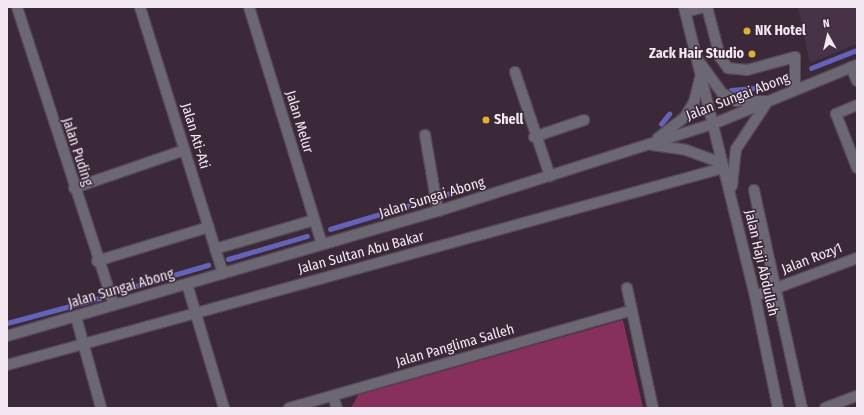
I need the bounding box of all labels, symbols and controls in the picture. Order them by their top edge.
north arrow [808,16,848,56]
text: N [822,17,830,31]
place label: NK Hotel [755,23,806,39]
marker: NK Hotel [742,26,752,36]
place label: Zack Hair Studio [649,46,744,62]
marker: Zack Hair Studio [747,49,757,59]
street label: Jalan Sungai Abong [684,70,792,124]
street label: Jalan Melur [282,89,316,155]
street label: Jalan Ati-Ati [177,101,213,171]
place label: Shell [494,112,523,128]
marker: Shell [481,115,491,125]
street label: Jalan Puding [58,116,96,188]
street label: Jalan Sungai Abong [377,174,487,222]
street label: Jalan Haji Abdullah [741,208,781,318]
street label: Jalan Sultan Abu Bakar [296,228,426,278]
street label: Jalan Rozy1 [779,240,845,278]
street label: Jalan Sungai Abong [66,266,176,312]
street label: Jalan Panglima Salleh [394,321,516,371]

